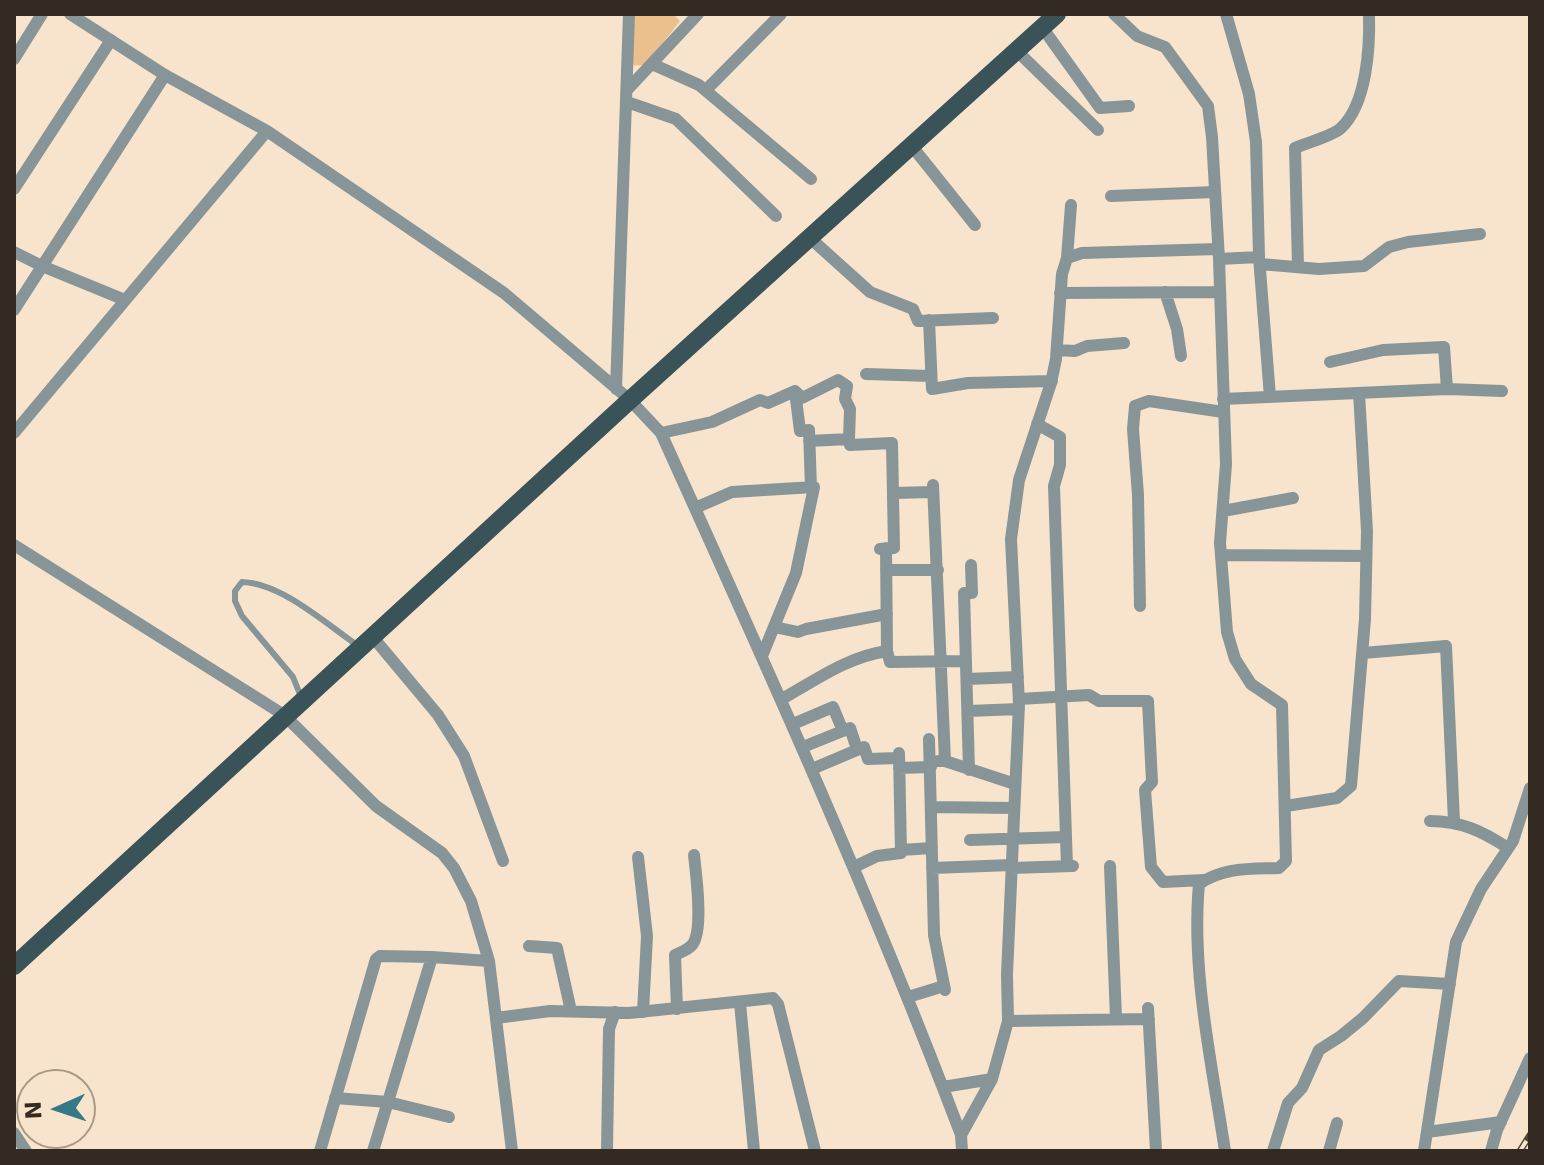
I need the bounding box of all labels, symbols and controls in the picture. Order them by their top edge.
north arrow [16,1069,96,1149]
text: N [21,1100,46,1120]

